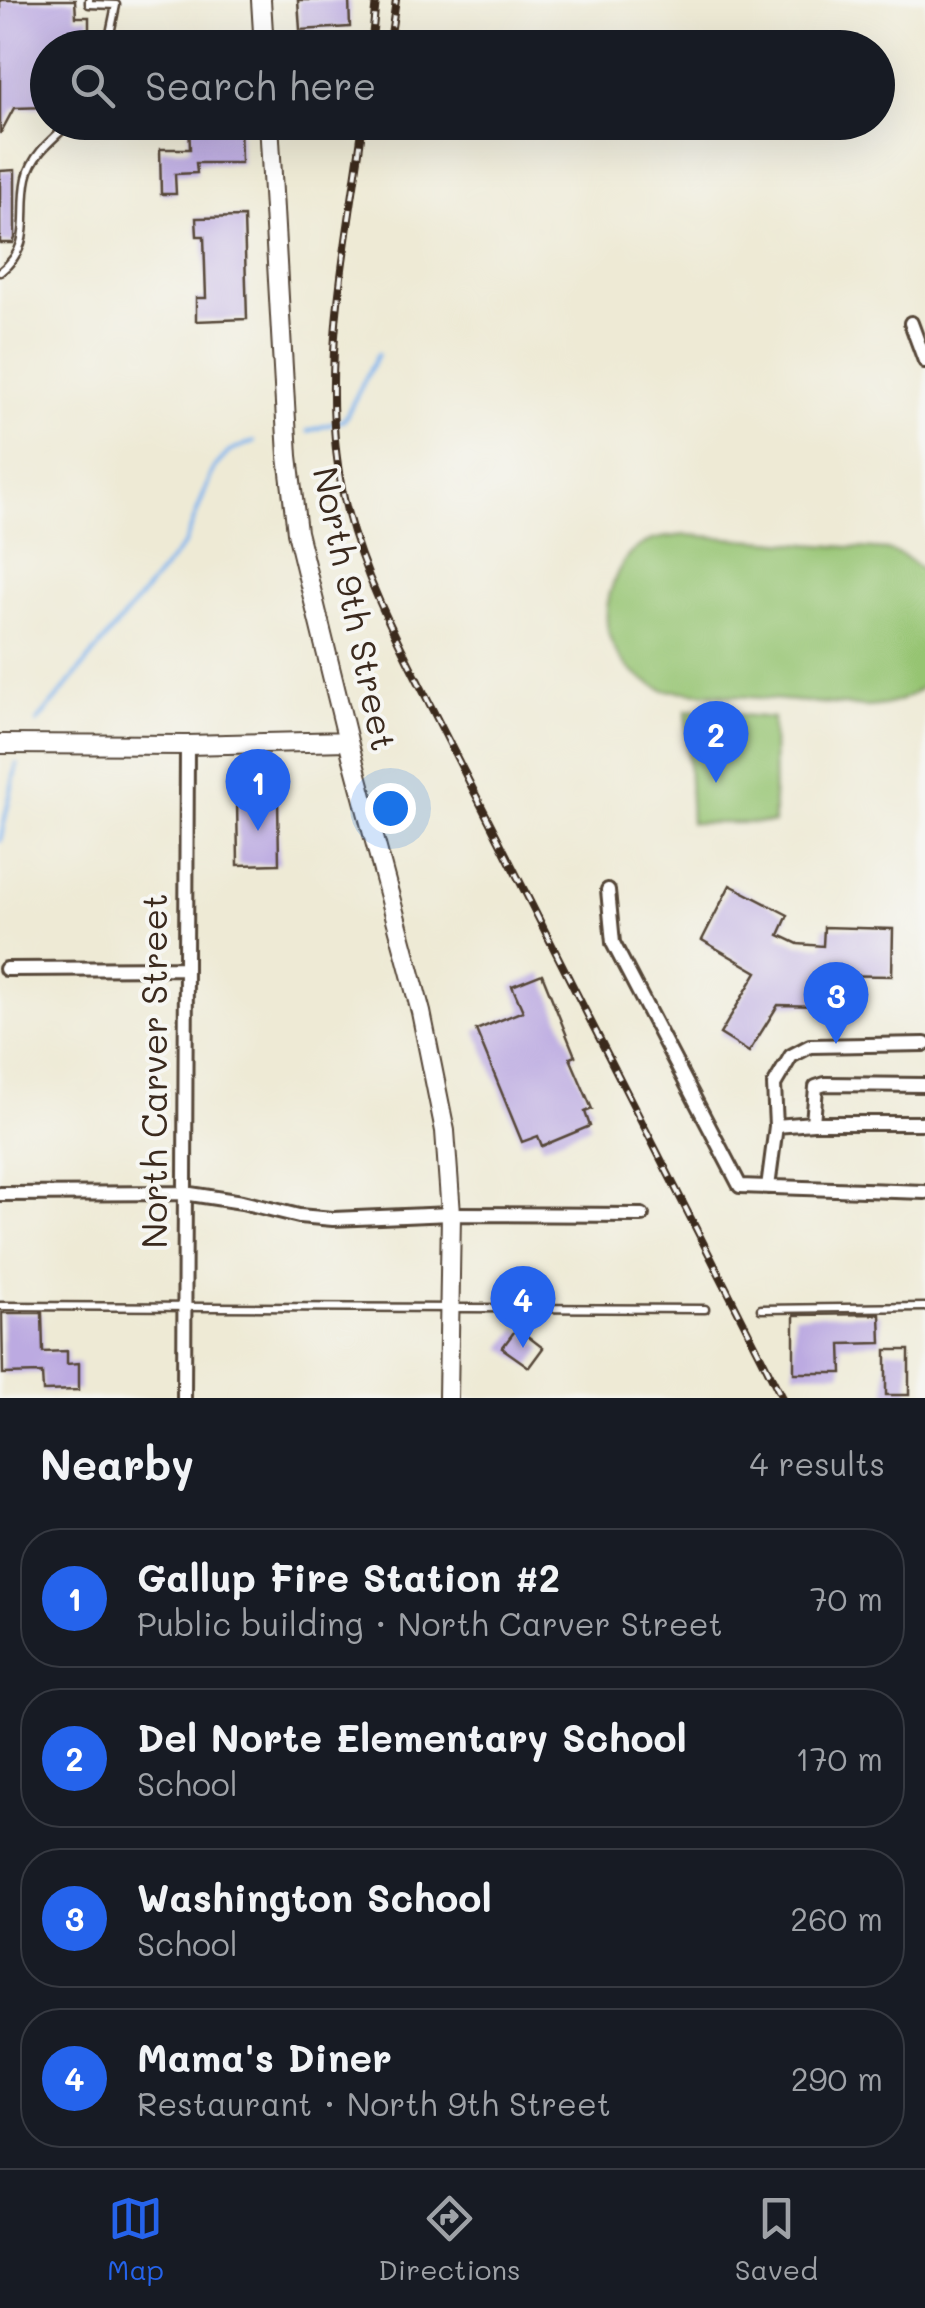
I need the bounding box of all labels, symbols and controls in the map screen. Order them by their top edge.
search box [30,30,895,140]
icon: search [65,58,120,113]
text: Search here [145,60,376,110]
street label: North 9th Street [303,462,408,755]
pin: 2 [684,700,748,783]
pin: 1 [226,748,290,831]
your location [365,783,416,834]
street label: North Carver Street [130,893,176,1249]
pin: 3 [804,962,868,1044]
pin: 4 [490,1266,556,1348]
text: Nearby [40,1436,194,1491]
text: 4 results [749,1442,885,1484]
text: Gallup Fire Station #2 [137,1552,560,1602]
text: 1 [67,1577,82,1619]
text: 70 m [810,1577,883,1619]
text: Public building · North Carver Street [137,1602,723,1644]
text: Del Norte Elementary School [137,1712,687,1762]
text: 2 [66,1737,83,1779]
text: 170 m [795,1737,883,1779]
text: School [137,1762,238,1804]
text: Washington School [137,1872,492,1922]
text: 3 [65,1897,84,1939]
text: 260 m [790,1897,883,1939]
text: School [137,1922,238,1964]
text: Mama's Diner [137,2032,392,2082]
text: 4 [64,2057,85,2099]
text: 290 m [791,2057,883,2099]
text: Restaurant · North 9th Street [137,2082,611,2124]
tab: Map [107,2191,164,2287]
tab: Directions [378,2191,521,2287]
tab: Saved [735,2191,818,2287]

